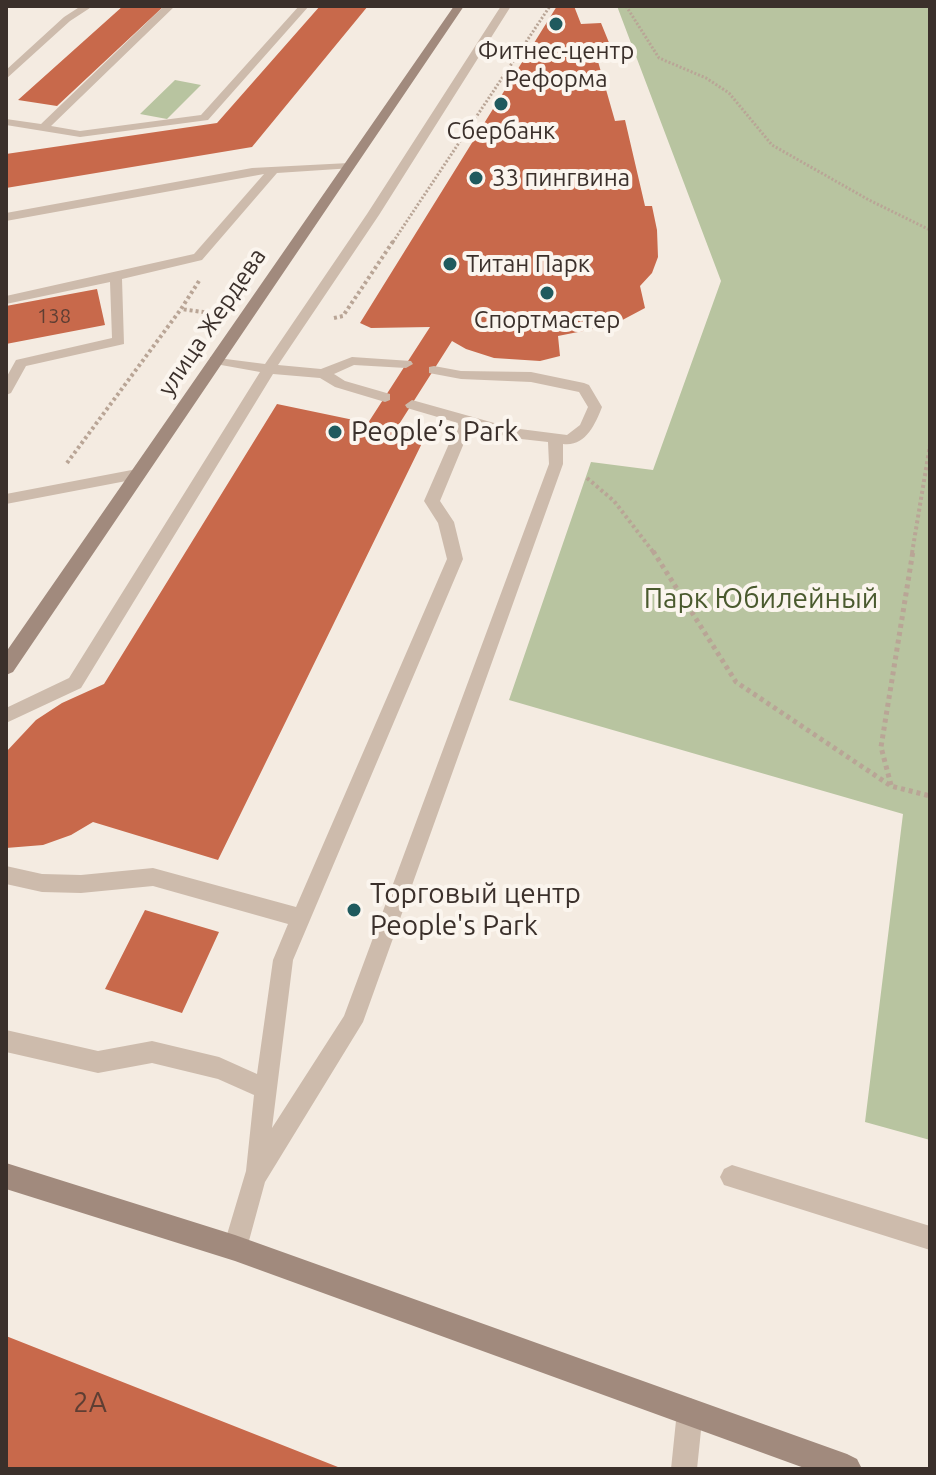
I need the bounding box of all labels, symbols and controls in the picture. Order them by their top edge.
marker: Фитнес-центр Реформа [547,15,565,33]
place label: Фитнес-центр Реформа [478,37,634,93]
marker: Сбербанк [492,95,510,113]
place label: Сбербанк [447,117,555,145]
place label: 33 пингвина [492,164,630,192]
marker: 33 пингвина [467,169,485,187]
street label: улица Жердева [152,243,272,401]
place label: Титан Парк [466,250,590,278]
marker: Титан Парк [441,255,459,273]
marker: Спортмастер [538,284,556,302]
house number: 138 [37,304,71,328]
place label: Спортмастер [474,306,620,334]
place label: People’s Park [351,415,518,449]
marker: People’s Park [326,423,344,441]
park label: Парк Юбилейный [644,582,878,616]
place label: Торговый центр People's Park [370,877,581,943]
marker: Торговый центр People's Park [345,901,363,919]
house number: 2А [73,1386,107,1420]

